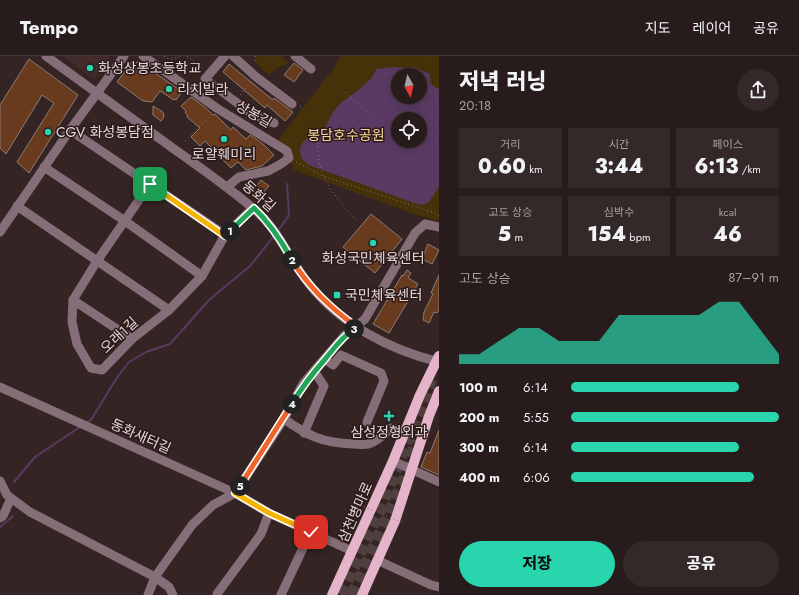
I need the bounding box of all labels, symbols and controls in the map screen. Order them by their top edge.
text: Tempo [20,14,78,41]
text: 지도 [645,18,671,38]
text: 레이어 [693,18,731,38]
text: 공유 [753,18,779,38]
place label: 화성상봉초등학교 [98,58,201,78]
marker: 화성상봉초등학교 [85,63,95,73]
text: 저녁 러닝 [459,65,547,97]
north arrow [391,68,427,104]
map controls [391,68,427,148]
button: share [737,69,779,111]
place label: 리치빌라 [177,79,229,99]
marker: 리치빌라 [164,84,174,94]
street label: 상봉길 [232,96,276,132]
text: 20:18 [459,96,491,115]
button: locate [391,112,427,148]
place label: CGV 화성봉담점 [56,122,154,142]
park label: 봉담호수공원 [307,125,385,145]
marker: CGV 화성봉담점 [43,127,53,137]
marker: 로얄훼미리 [219,134,229,144]
text: 거리 [500,136,520,152]
text: 시간 [609,136,629,152]
text: 페이스 [712,136,743,152]
place label: 로얄훼미리 [192,144,256,164]
text: 0.60 [478,152,526,181]
text: 3:44 [595,152,643,181]
text: 6:13 [695,152,738,181]
text: km [526,161,543,177]
text: /km [738,161,761,177]
pin [133,167,167,201]
icon: arrive [139,173,161,195]
street label: 동화길 [238,176,280,216]
text: 고도 상승 [488,204,532,220]
text: 심박수 [604,204,634,220]
text: kcal [719,204,737,220]
text: 5 [498,220,511,249]
text: 154 [588,220,626,249]
text: 46 [713,220,742,249]
pin: 1 [220,221,240,241]
text: 1 [227,223,233,239]
text: m [511,229,523,245]
text: bpm [626,229,650,245]
marker: 화성국민체육센터 [368,238,378,248]
place label: 화성국민체육센터 [321,248,425,268]
pin: 2 [282,250,302,270]
text: 2 [288,252,296,268]
text: 87–91 m [728,268,779,287]
text: 고도 상승 [459,269,511,288]
place label: 국민체육센터 [345,285,422,305]
marker: 국민체육센터 [332,290,342,300]
street label: 오래1길 [96,312,142,358]
pin: 3 [344,319,364,339]
text: 3 [351,321,357,337]
text: 100 m [459,378,497,397]
text: 6:14 [523,378,548,397]
pin: 4 [282,394,302,414]
text: 4 [288,396,296,412]
text: 200 m [459,408,499,427]
text: 5:55 [523,408,549,427]
marker: 삼성정형외과 [383,410,395,422]
street label: 동화새터길 [108,414,174,458]
place label: 삼성정형외과 [350,422,428,442]
text: 300 m [459,438,499,457]
text: 6:14 [523,438,548,457]
text: 400 m [459,468,500,487]
text: 6:06 [523,468,550,487]
pin: 5 [230,476,250,496]
text: 5 [236,478,244,494]
street label: 삼천병마로 [333,478,377,545]
pin [294,515,328,549]
icon: check [300,521,322,543]
button: 저장 [459,541,615,587]
button: 공유 [623,541,779,587]

